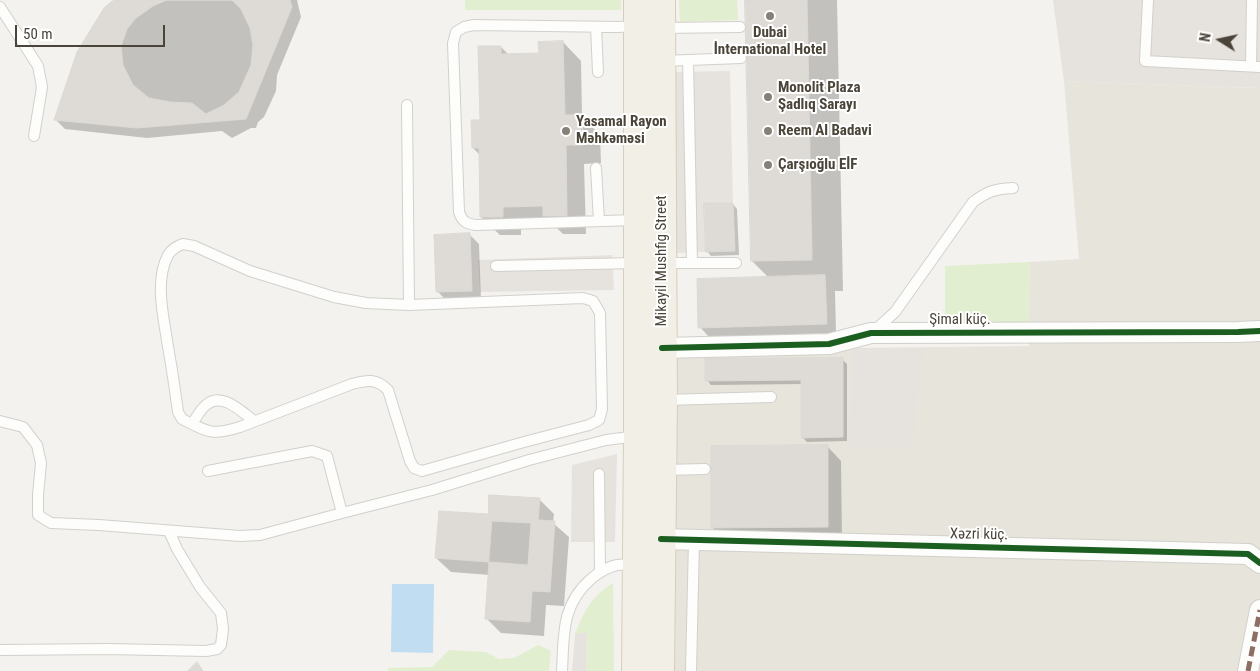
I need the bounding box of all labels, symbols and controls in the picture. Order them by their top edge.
marker: Dubai İnternational Hotel [764,10,776,22]
scale bar [18,15,168,47]
north arrow [1195,15,1245,65]
place label: Dubai İnternational Hotel [714,24,826,59]
text: 50 m [23,25,53,43]
text: N [1197,32,1214,43]
place label: Monolit Plaza Şadlıq Sarayı [778,79,861,114]
marker: Monolit Plaza Şadlıq Sarayı [762,91,774,103]
place label: Yasamal Rayon Məhkəməsi [576,113,667,148]
place label: Reem Al Badavi [778,122,872,140]
marker: Yasamal Rayon Məhkəməsi [560,125,572,137]
marker: Reem Al Badavi [762,125,774,137]
place label: Çarşıoğlu EİF [778,156,857,174]
marker: Çarşıoğlu EİF [762,159,774,171]
street label: Mikayil Mushfig Street [653,195,671,327]
street label: Şimal küç. [929,311,991,329]
street label: Xəzri küç. [950,525,1008,545]

